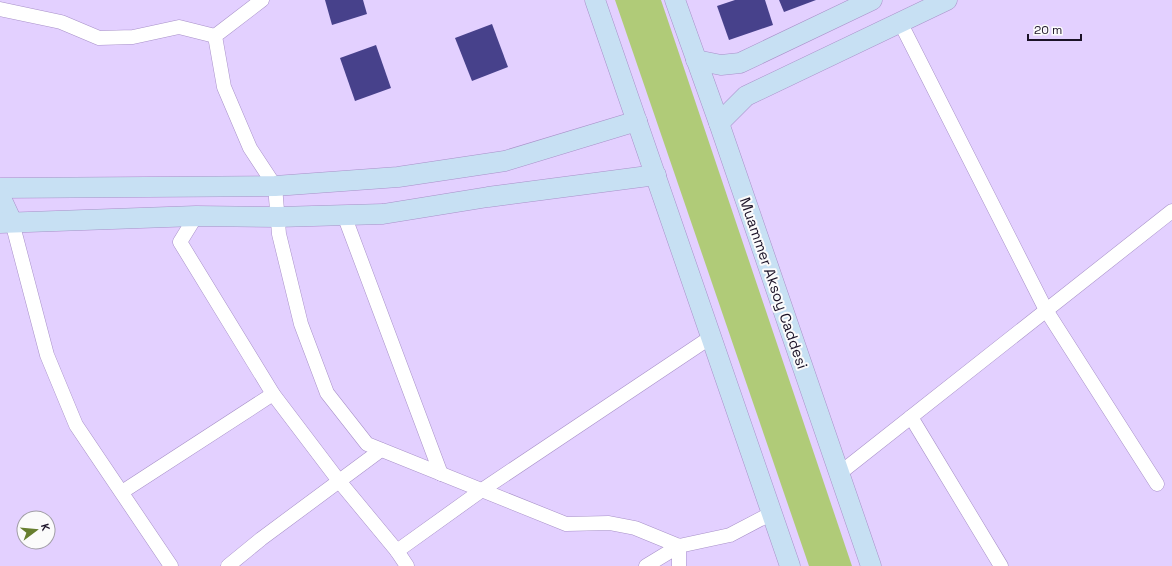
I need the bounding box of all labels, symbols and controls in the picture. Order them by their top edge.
scale bar [1028,16,1081,42]
text: 20 m [1034,22,1062,38]
street label: Muammer Aksoy Caddesi [736,195,812,371]
north arrow [16,510,56,550]
text: K [38,522,53,533]

